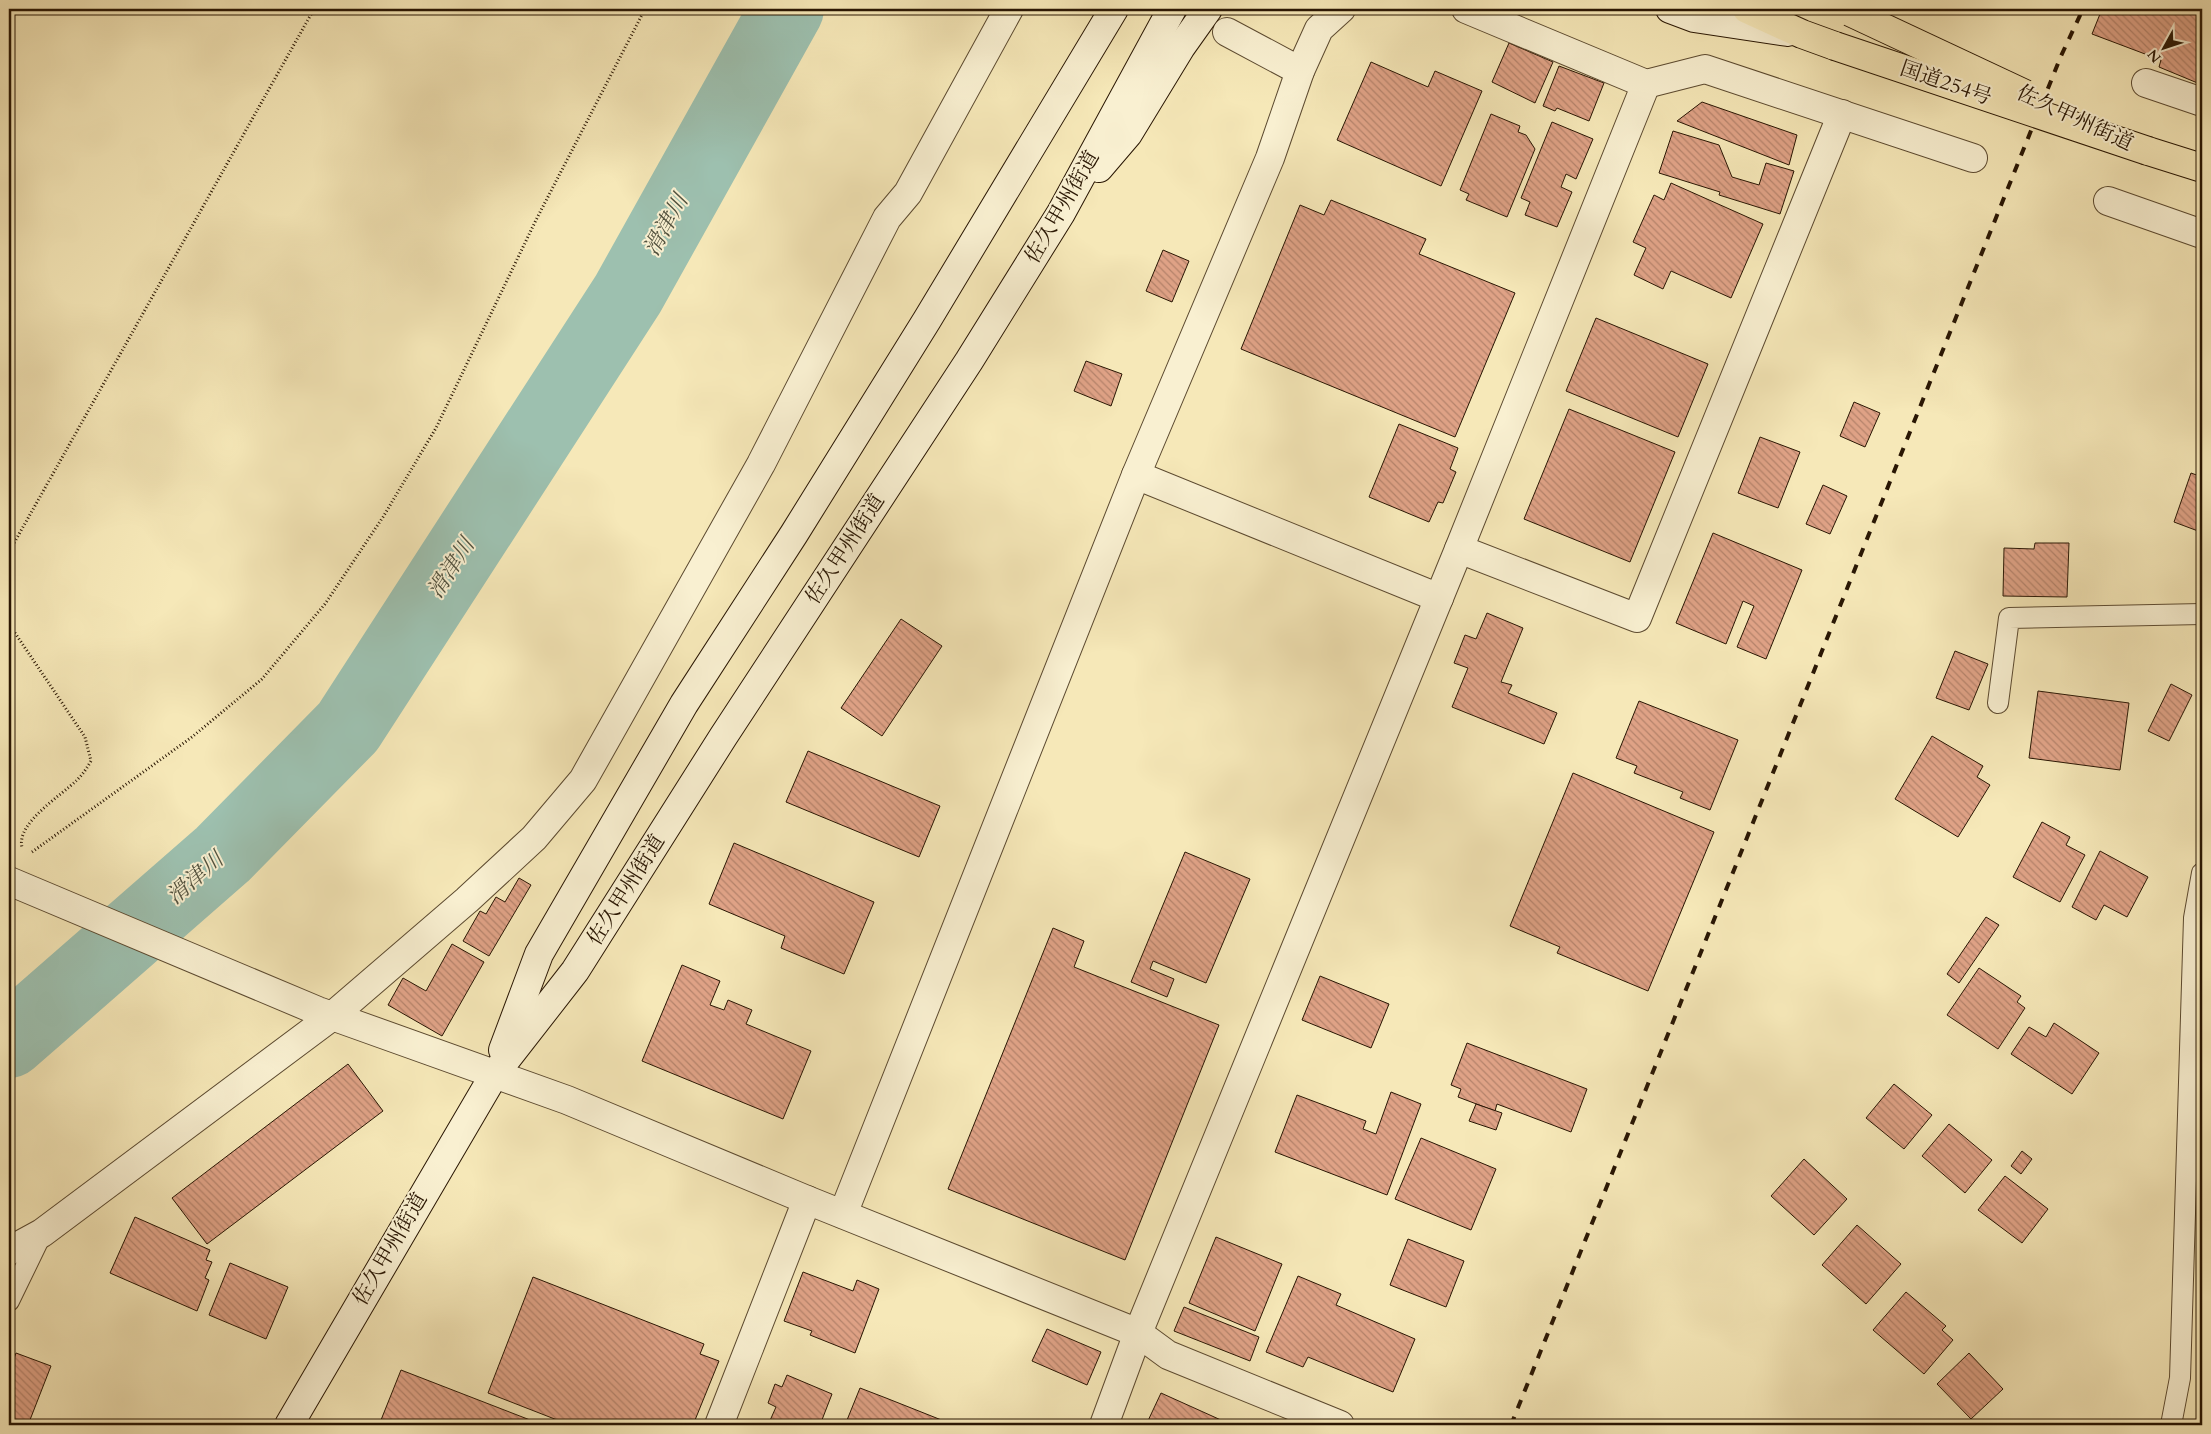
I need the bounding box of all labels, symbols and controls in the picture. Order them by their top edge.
north arrow [2138,22,2188,72]
text: N [2143,45,2166,67]
street label: 国道254号 [1896,54,1996,112]
street label: 佐久甲州街道 [2012,78,2138,158]
street label: 佐久甲州街道 [1018,145,1106,269]
water label: 滑津川 [637,187,696,261]
street label: 佐久甲州街道 [799,488,891,610]
water label: 滑津川 [420,530,483,604]
street label: 佐久甲州街道 [580,829,672,951]
water label: 滑津川 [160,844,231,911]
street label: 佐久甲州街道 [346,1187,434,1311]

